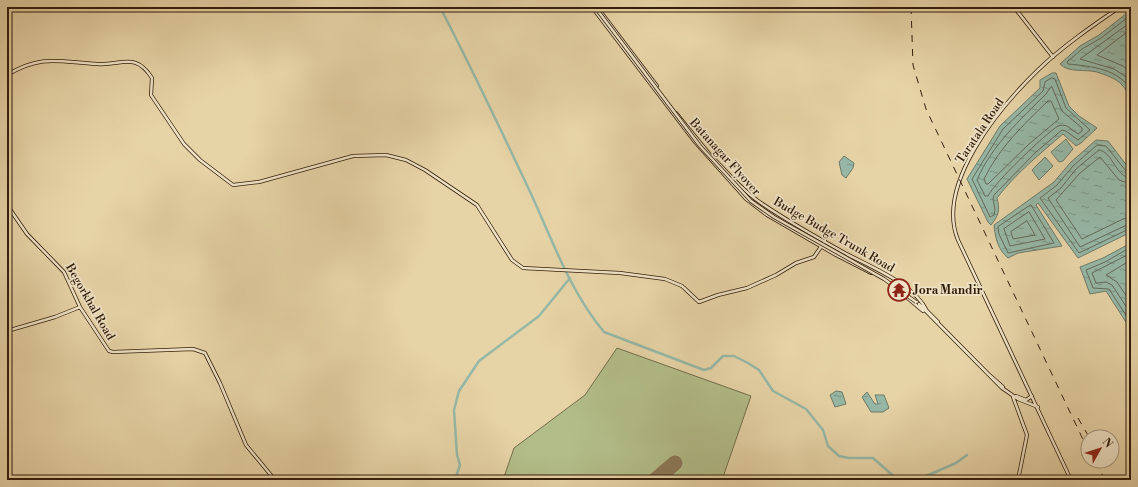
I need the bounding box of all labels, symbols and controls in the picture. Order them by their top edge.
street label: Taratala Road [953,95,1007,166]
street label: Batanagar Flyover [686,115,764,199]
street label: Budge Budge Trunk Road [770,194,897,276]
street label: Begorkhal Road [62,260,118,343]
temple icon: Jora Mandir [886,277,912,303]
place label: Jora Mandir [912,283,983,298]
north arrow [1080,429,1120,469]
text: N [1099,436,1115,451]

